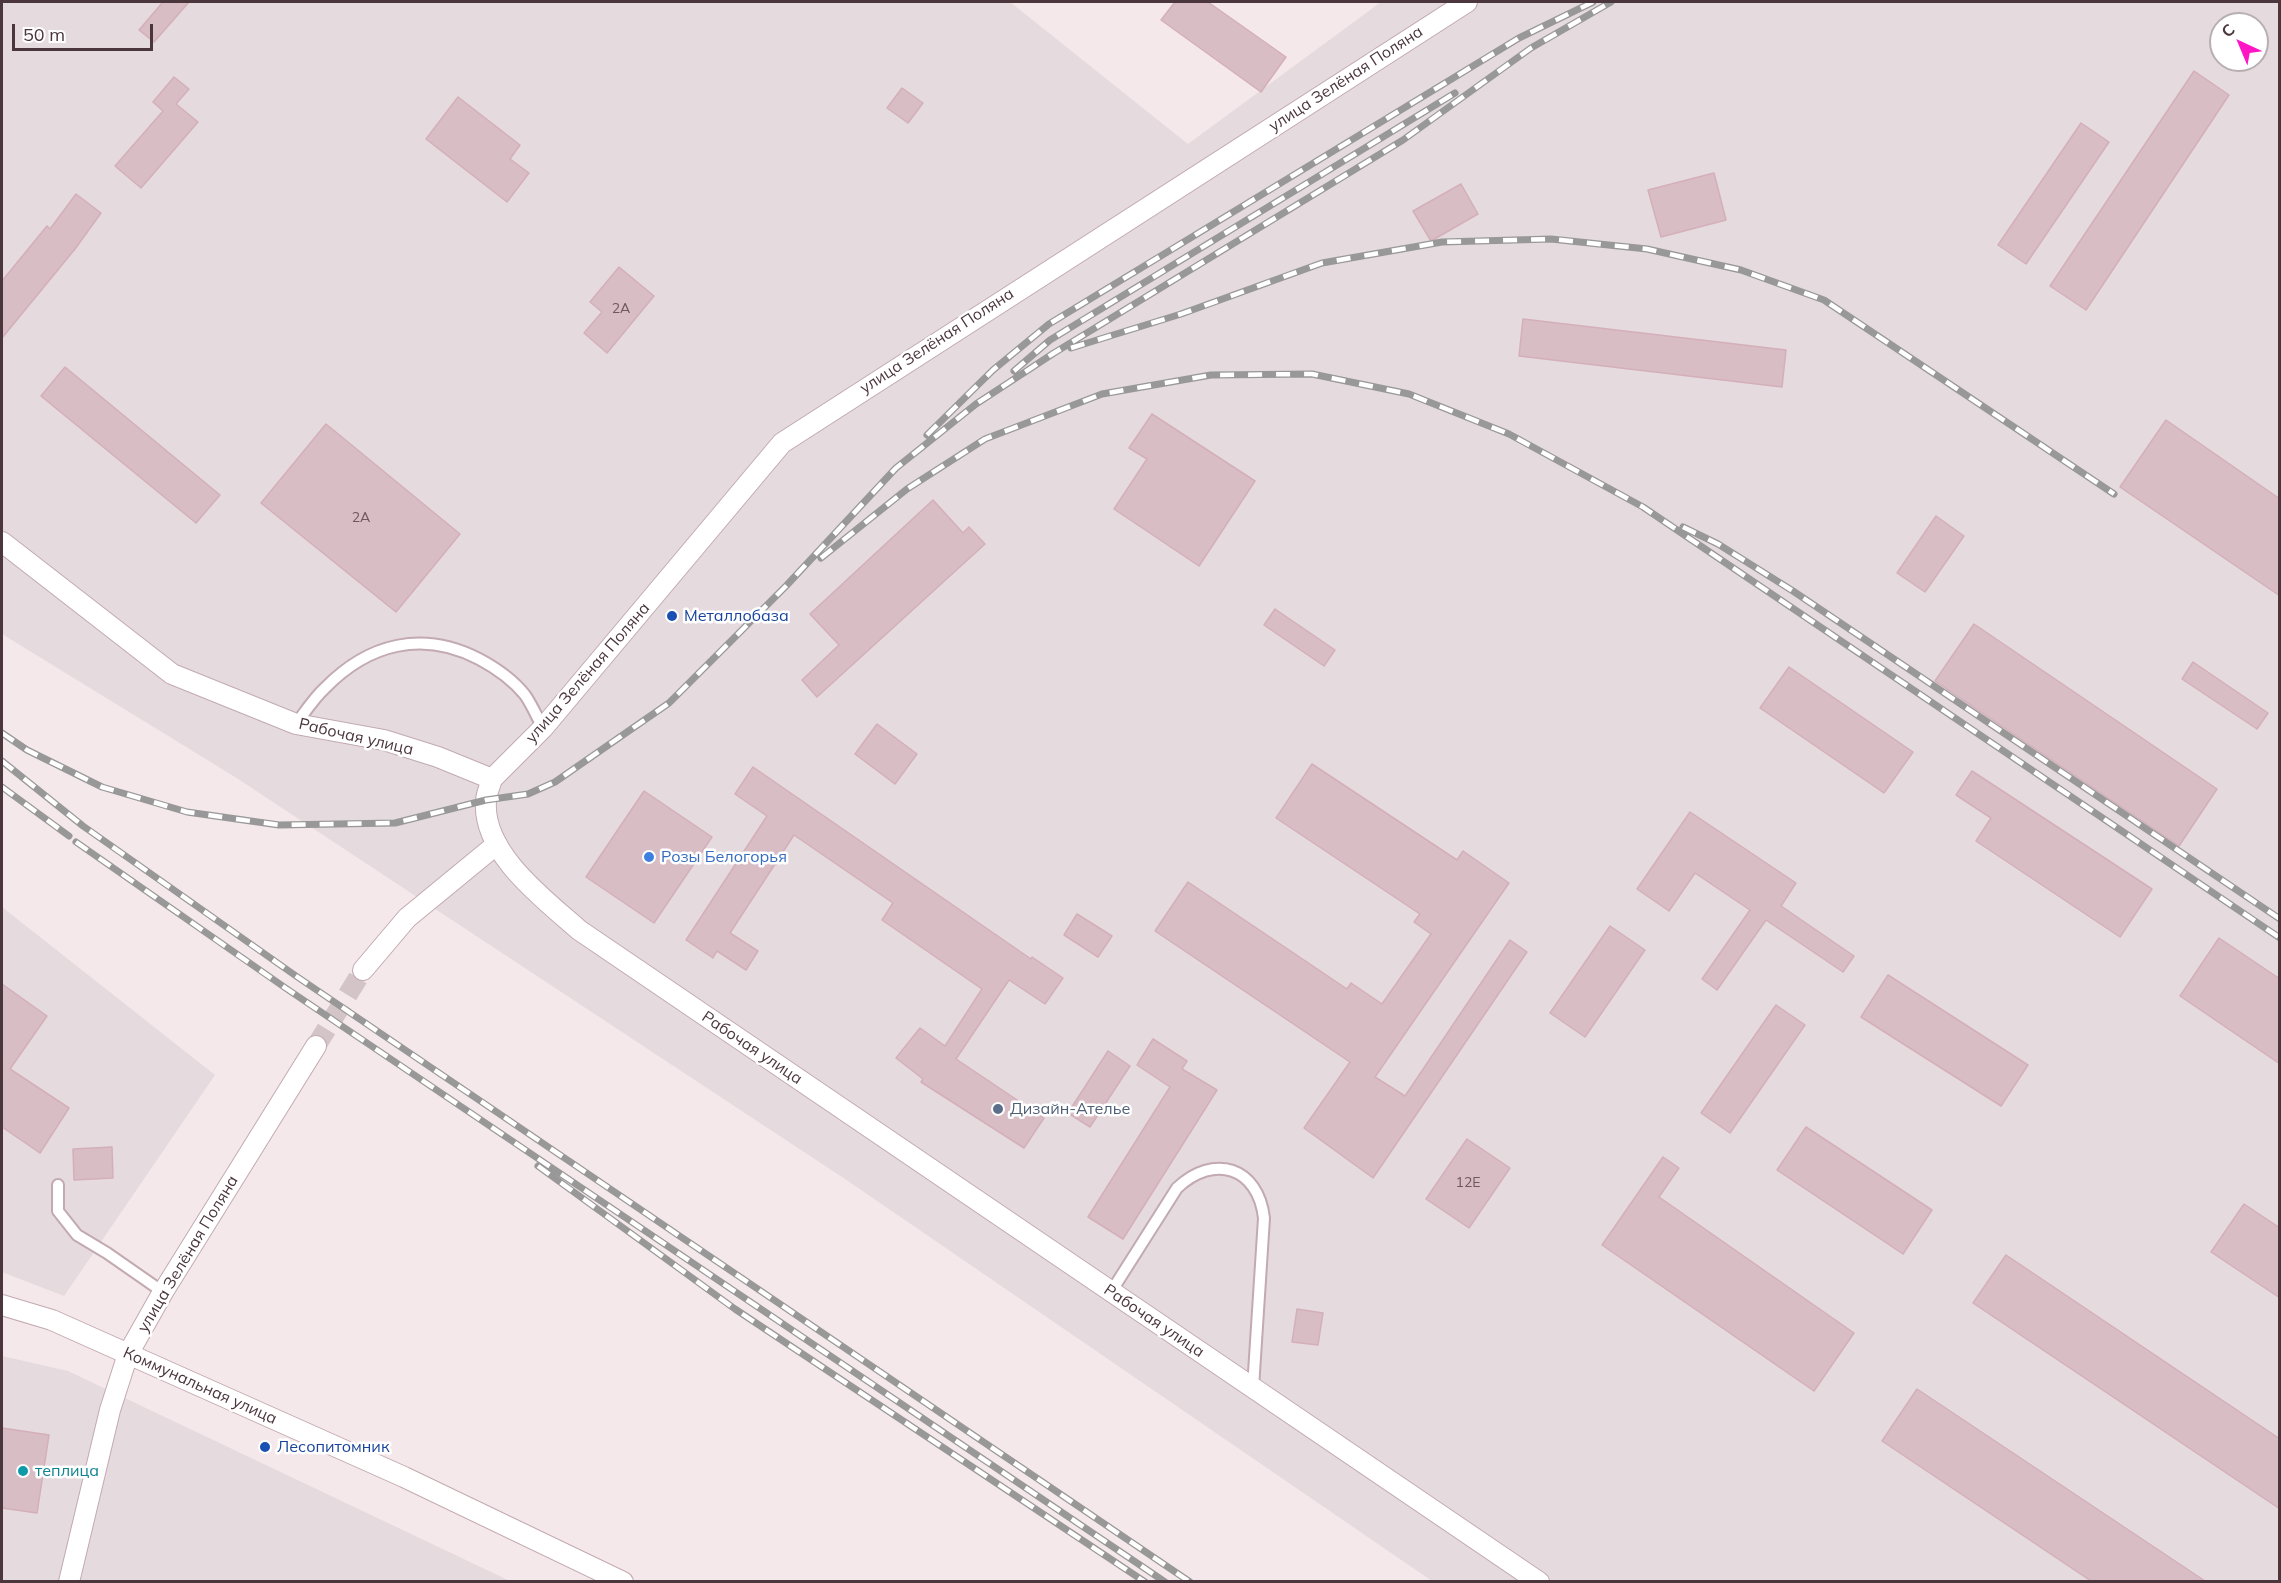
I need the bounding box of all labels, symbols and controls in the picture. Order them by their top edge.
scale bar [15,12,156,50]
north arrow [2209,12,2269,72]
text: С [2217,19,2239,41]
street label: улица Зелёная Поляна [1265,22,1427,136]
text: 50 m [23,23,65,46]
street label: улица Зелёная Поляна [856,284,1018,398]
house number: 2А [612,301,630,317]
house number: 2А [352,510,370,526]
street label: улица Зелёная Поляна [522,599,654,747]
place label: Металлобаза [684,606,789,626]
marker: Металлобаза [665,609,679,623]
street label: Рабочая улица [297,714,415,760]
place label: Розы Белогорья [661,847,787,867]
marker: Розы Белогорья [642,850,656,864]
street label: Рабочая улица [698,1007,806,1089]
place label: Дизайн-Ателье [1010,1099,1130,1119]
marker: Дизайн-Ателье [991,1102,1005,1116]
street label: улица Зелёная Поляна [134,1172,242,1336]
house number: 12Е [1455,1175,1481,1191]
street label: Рабочая улица [1100,1280,1208,1362]
street label: Коммунальная улица [120,1343,280,1429]
place label: Лесопитомник [277,1437,389,1457]
marker: Лесопитомник [258,1440,272,1454]
place label: теплица [35,1461,99,1481]
marker: теплица [16,1464,30,1478]

